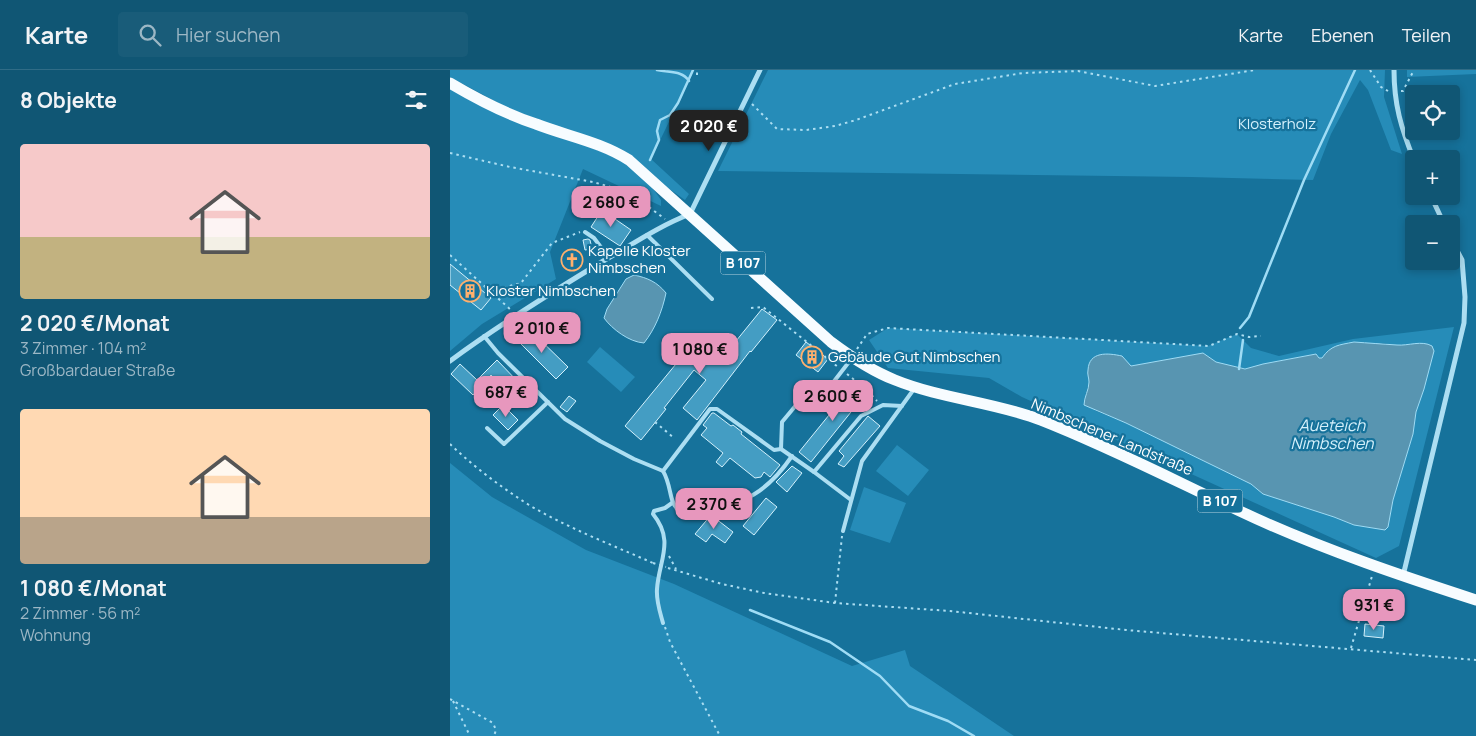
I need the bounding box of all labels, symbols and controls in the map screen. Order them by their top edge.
search box [118,12,468,57]
text: Karte [25,18,88,51]
icon: search [136,21,164,49]
text: Hier suchen [176,22,280,48]
text: Karte [1239,23,1283,47]
text: Ebenen [1311,23,1374,47]
text: Teilen [1402,23,1451,47]
map controls [1405,85,1460,270]
button: locate [1405,85,1460,140]
text: 8 Objekte [20,86,117,114]
icon: filters [402,86,430,114]
pin: 2 020 € [663,109,755,152]
park label: Klosterholz [1238,113,1316,134]
text: 2 020 € [680,115,738,137]
button: + [1405,150,1460,205]
icon: home [180,177,270,267]
pin: 2 680 € [565,186,657,228]
text: 2 680 € [582,191,640,213]
button: − [1405,215,1460,270]
place label: Kapelle Kloster Nimbschen [588,240,691,278]
church icon: Kapelle Kloster Nimbschen [560,248,584,272]
road number: B 107 [720,252,766,274]
building icon: Kloster Nimbschen [458,279,482,303]
place label: Kloster Nimbschen [486,280,616,301]
text: 2 020 €/Monat [20,309,170,337]
pin: 2 010 € [496,312,588,354]
text: 2 010 € [515,317,569,339]
pin: 1 080 € [654,332,746,375]
text: 3 Zimmer · 104 m² [20,337,146,359]
text: 1 080 € [672,338,728,360]
building icon: Gebäude Gut Nimbschen [800,345,824,369]
place label: Gebäude Gut Nimbschen [828,346,1001,367]
text: Großbardauer Straße [20,359,175,381]
pin: 687 € [471,376,541,418]
pin: 2 600 € [787,380,879,422]
text: 687 € [485,381,527,403]
text: 2 600 € [804,385,862,407]
street label: Nimbschener Landstraße [1028,393,1196,480]
water label: Aueteich Nimbschen [1290,414,1374,454]
icon: home [180,442,270,532]
pin: 2 370 € [668,488,760,530]
road number: B 107 [1198,490,1242,512]
text: 2 370 € [686,493,742,515]
text: 1 080 €/Monat [20,574,167,602]
pin: 931 € [1339,588,1409,631]
text: 931 € [1354,594,1394,616]
text: 2 Zimmer · 56 m² [20,602,140,624]
text: Wohnung [20,624,91,646]

